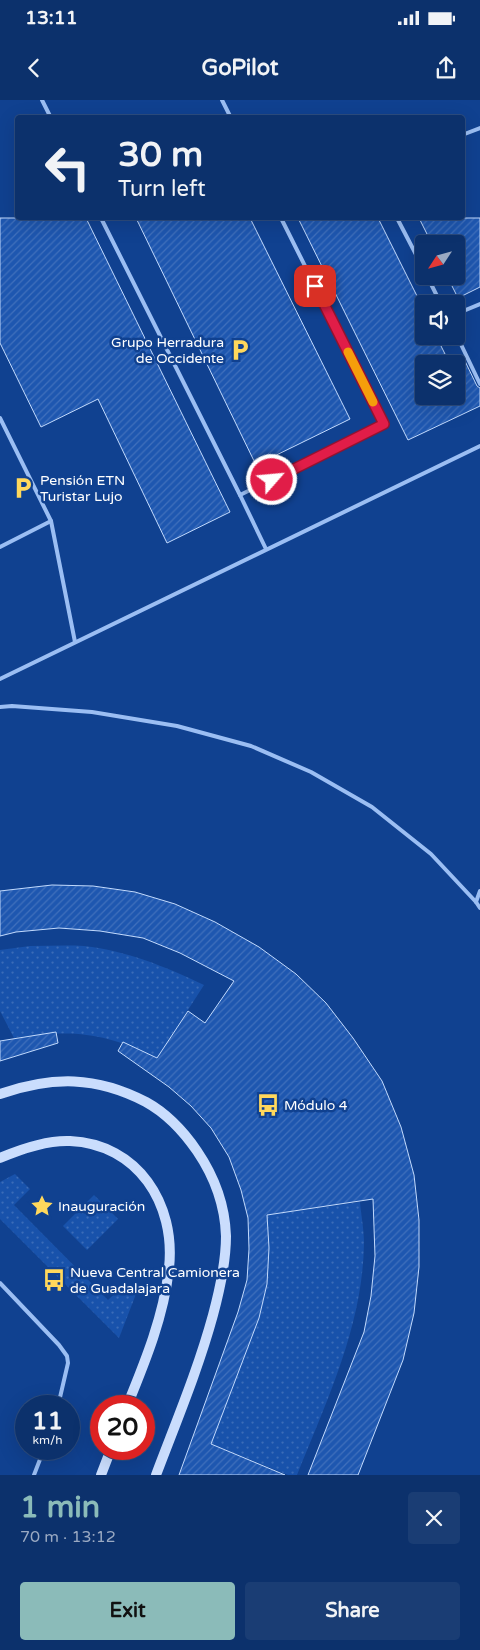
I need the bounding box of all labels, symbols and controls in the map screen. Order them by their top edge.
text: 13:11 [25,7,78,29]
icon: back [20,54,48,82]
icon: share [432,54,460,82]
text: GoPilot [202,55,278,81]
text: 30 m [118,134,203,176]
icon: left [35,135,100,200]
text: Turn left [118,176,206,202]
north arrow [415,235,465,285]
map controls [415,235,465,405]
pin [294,265,336,307]
icon: arrive [301,272,329,300]
button: sound [415,295,465,345]
place label: Grupo Herradura de Occidente [111,334,224,367]
parking icon: Grupo Herradura de Occidente [227,337,253,363]
button: layers [415,355,465,405]
position arrow [245,453,297,505]
place label: Pensión ETN Turistar Lujo [40,472,125,505]
parking icon: Pensión ETN Turistar Lujo [10,475,36,501]
bus stop icon: Módulo 4 [255,1092,281,1118]
place label: Módulo 4 [284,1097,348,1114]
place icon: Inauguración [29,1193,55,1219]
place label: Inauguración [58,1198,145,1215]
place label: Nueva Central Camionera de Guadalajara [70,1264,240,1297]
bus stop icon: Nueva Central Camionera de Guadalajara [41,1267,67,1293]
speed limit sign: 20 [90,1395,155,1460]
text: 11 [32,1406,63,1436]
text: km/h [32,1433,63,1447]
text: 1 min [20,1489,100,1526]
button: close [408,1492,460,1544]
text: 70 m · 13:12 [20,1527,116,1547]
button: Exit [20,1582,235,1640]
button: Share [245,1582,460,1640]

